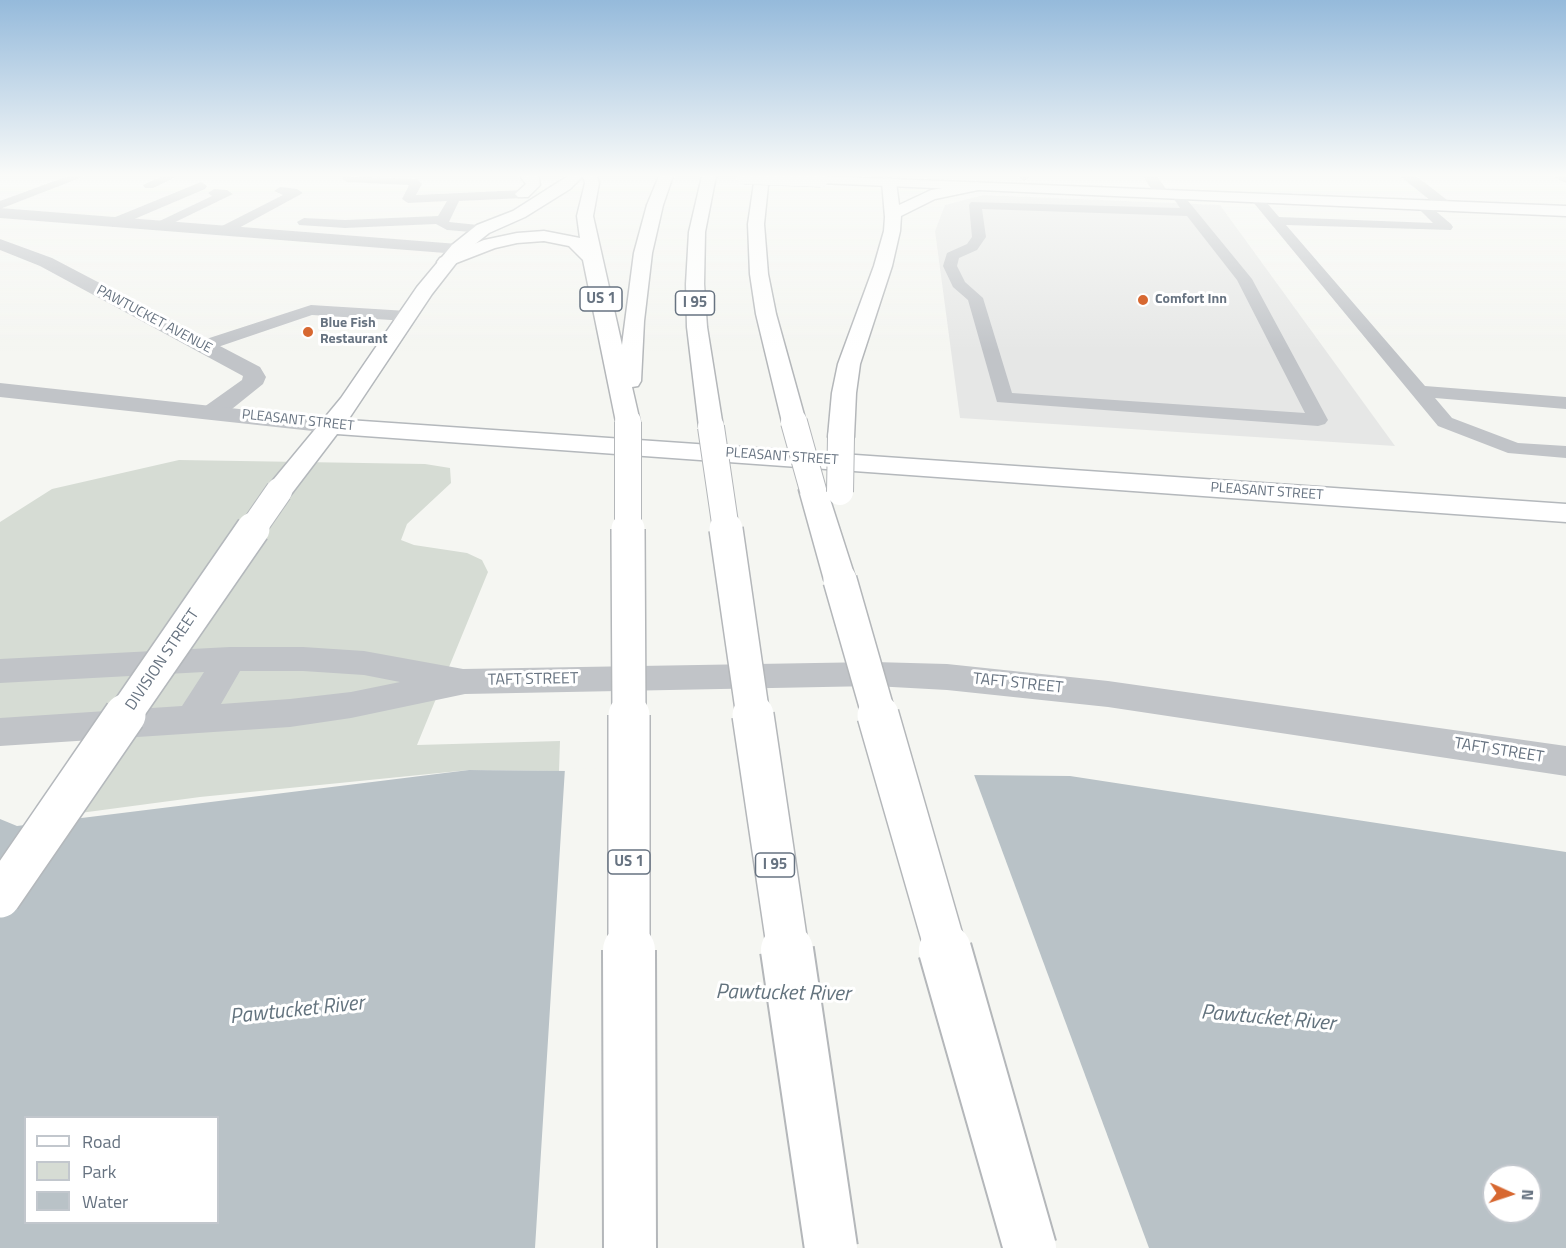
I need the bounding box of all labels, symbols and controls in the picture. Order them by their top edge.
street label: PAWTUCKET AVENUE [93,282,215,358]
road number: US 1 [580,287,622,311]
road number: I 95 [676,291,714,315]
place label: Comfort Inn [1155,292,1227,308]
marker: Comfort Inn [1136,293,1150,307]
place label: Blue Fish Restaurant [320,316,388,348]
marker: Blue Fish Restaurant [301,325,315,339]
street label: PLEASANT STREET [241,407,355,435]
street label: PLEASANT STREET [725,445,839,469]
street label: PLEASANT STREET [1210,480,1324,504]
street label: DIVISION STREET [122,606,204,714]
street label: TAFT STREET [488,670,578,690]
street label: TAFT STREET [972,670,1064,698]
street label: TAFT STREET [1453,734,1545,768]
road number: US 1 [608,850,650,874]
road number: I 95 [756,853,794,877]
water label: Pawtucket River [715,980,851,1008]
water label: Pawtucket River [229,991,365,1031]
water label: Pawtucket River [1200,1001,1336,1037]
legend [24,1116,219,1224]
text: Road [82,1128,121,1155]
text: Park [82,1158,116,1185]
north arrow [1482,1164,1542,1224]
text: Water [82,1188,128,1215]
text: N [1516,1189,1540,1201]

